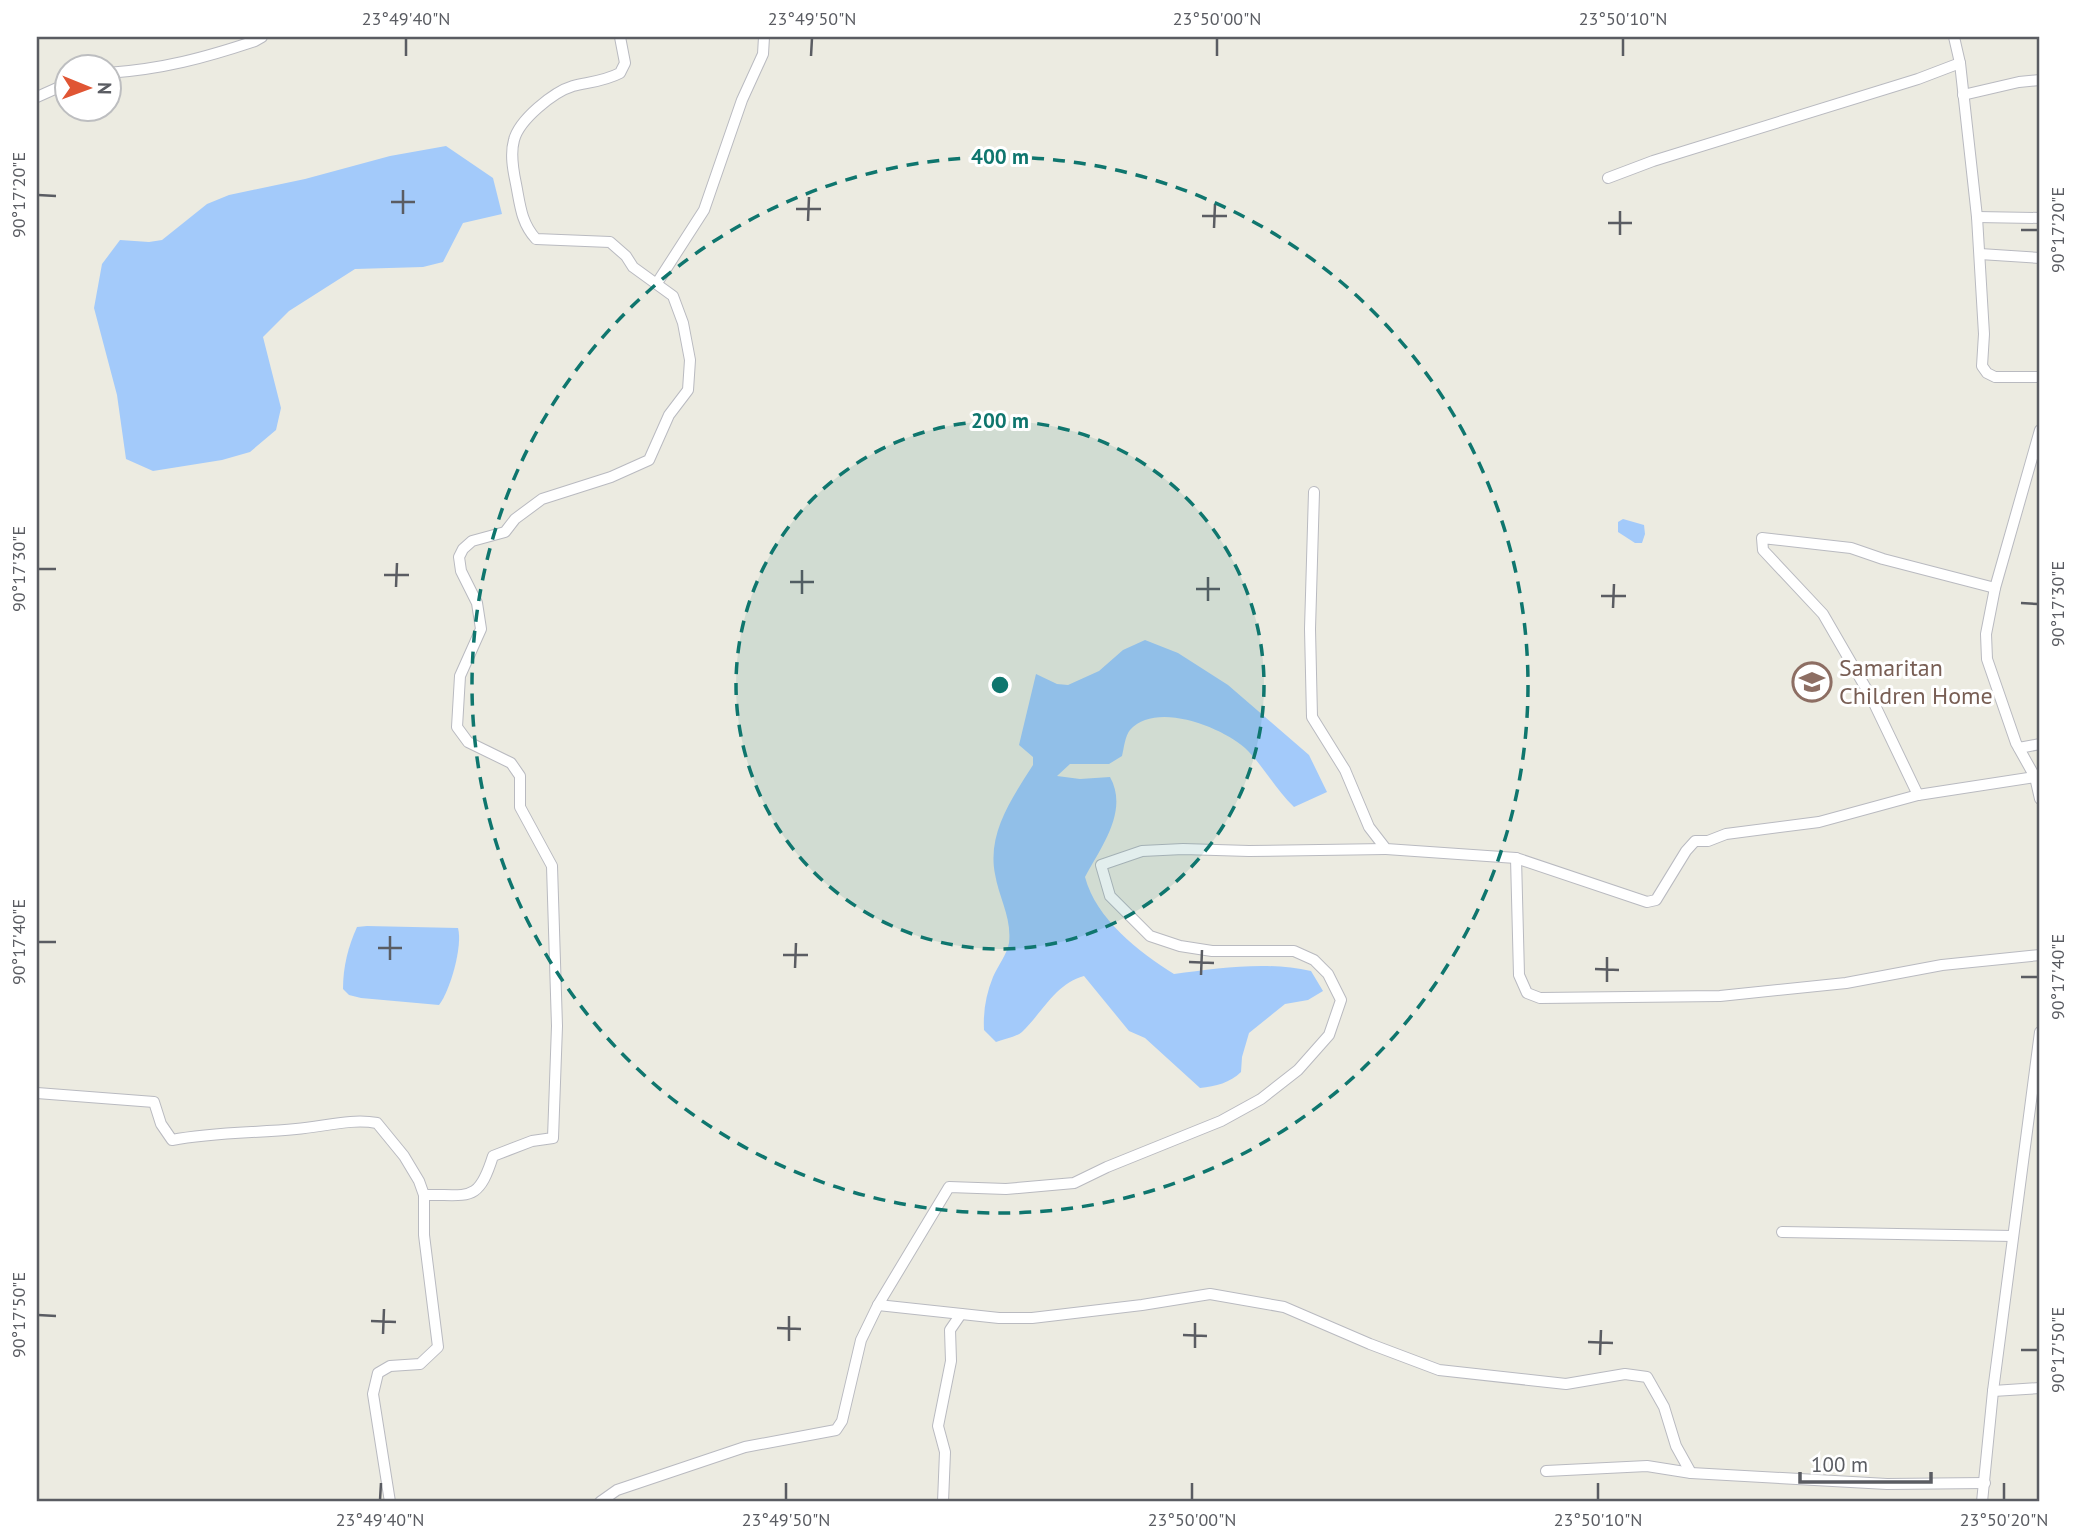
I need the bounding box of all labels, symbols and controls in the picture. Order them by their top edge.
text: 23°49'40"N [362,7,450,30]
text: 23°49'50"N [768,7,856,30]
text: 23°50'00"N [1173,7,1261,30]
text: 23°50'10"N [1579,7,1667,30]
north arrow [52,52,122,122]
text: N [93,82,117,95]
text: 400 m [971,143,1029,170]
text: 90°17'20"E [7,152,30,238]
text: 90°17'20"E [2046,187,2069,273]
text: 200 m [971,407,1029,434]
text: 90°17'30"E [7,526,30,612]
text: 90°17'30"E [2046,561,2069,647]
place label: Samaritan Children Home [1839,652,1993,711]
school or university icon: Samaritan Children Home [1791,661,1833,703]
centre of rings [988,673,1012,697]
text: 90°17'40"E [7,899,30,985]
text: 90°17'40"E [2046,934,2069,1020]
text: 90°17'50"E [7,1272,30,1358]
text: 90°17'50"E [2046,1307,2069,1393]
scale bar [1800,1441,1932,1485]
text: 100 m [1811,1451,1868,1478]
text: 23°49'40"N [336,1508,424,1531]
text: 23°49'50"N [742,1508,830,1531]
text: 23°50'00"N [1148,1508,1236,1531]
text: 23°50'10"N [1554,1508,1642,1531]
text: 23°50'20"N [1960,1508,2048,1531]

